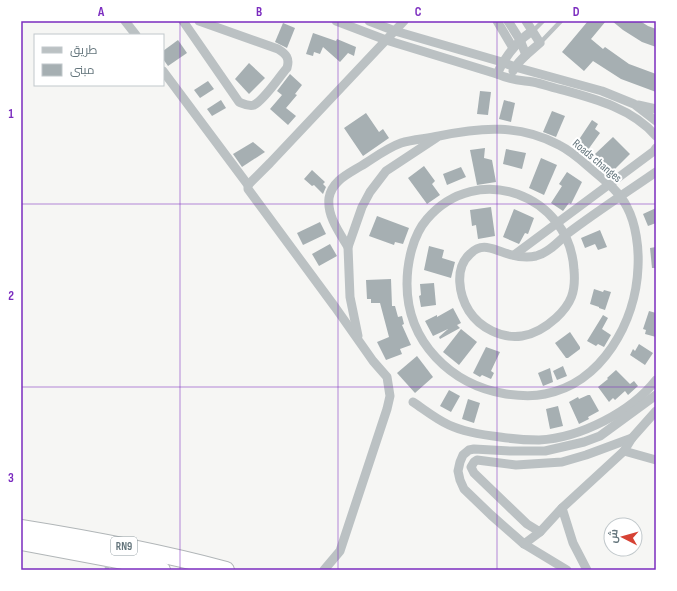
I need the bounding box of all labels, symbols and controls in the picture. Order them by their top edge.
text: A [97,4,105,20]
text: B [256,4,262,20]
text: C [415,4,422,20]
text: D [573,4,580,20]
legend [34,34,164,86]
text: طريق [70,43,98,58]
text: مبنى [70,63,95,78]
text: 1 [8,106,14,122]
street label: Roads changes [569,136,625,186]
text: 2 [8,288,14,304]
text: 3 [8,470,14,486]
north arrow [603,517,643,557]
text: ش [606,528,621,544]
road number: RN9 [111,537,137,555]

